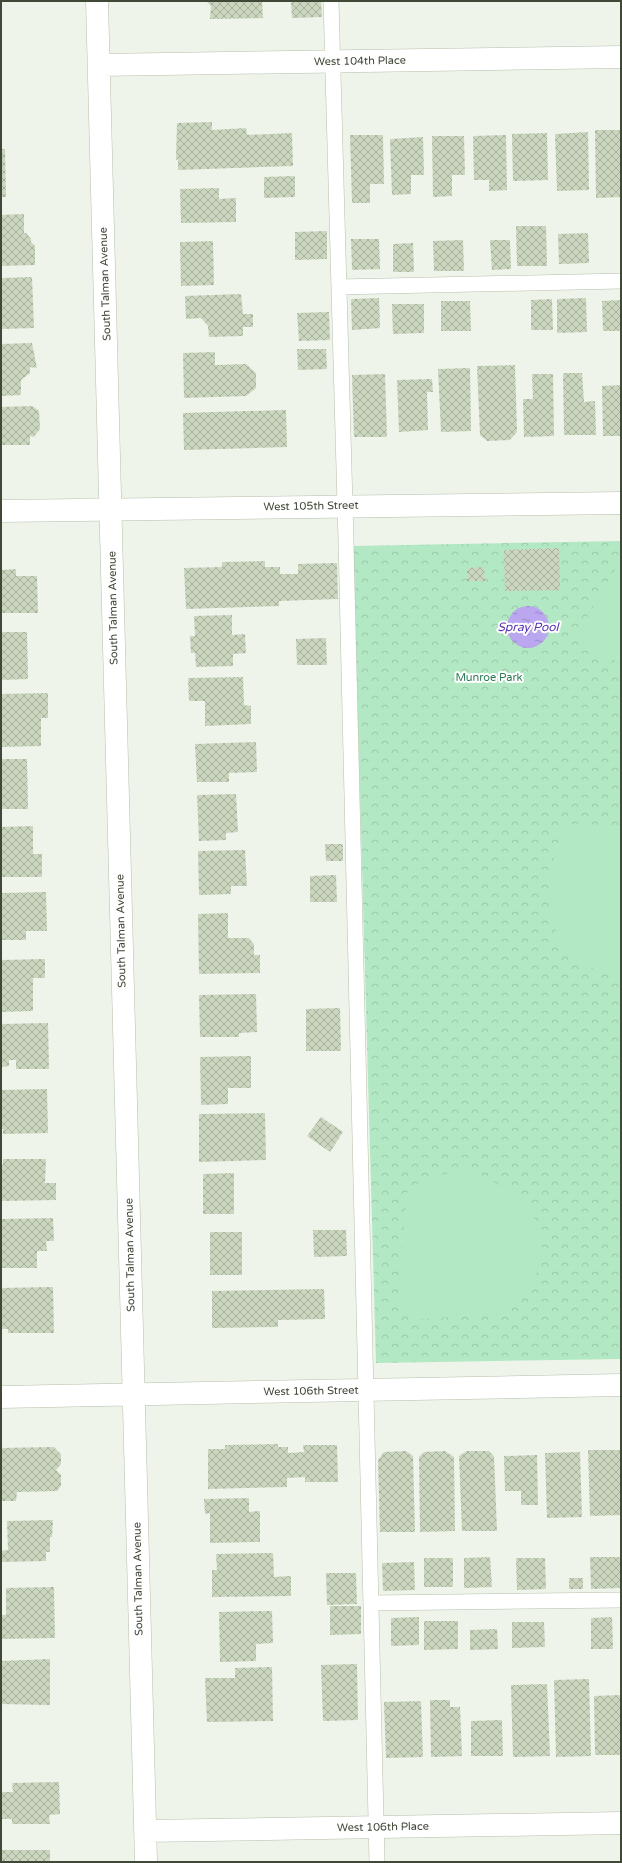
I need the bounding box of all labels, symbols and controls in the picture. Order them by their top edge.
street label: West 104th Place [314,54,406,68]
street label: South Talman Avenue [97,227,113,341]
street label: West 105th Street [263,499,359,513]
street label: South Talman Avenue [106,551,120,665]
water label: Spray Pool [497,620,561,634]
park label: Munroe Park [455,671,523,684]
street label: South Talman Avenue [114,874,128,988]
street label: South Talman Avenue [123,1198,137,1312]
street label: West 106th Street [263,1384,359,1398]
street label: South Talman Avenue [131,1522,145,1636]
street label: West 106th Place [337,1820,429,1834]

